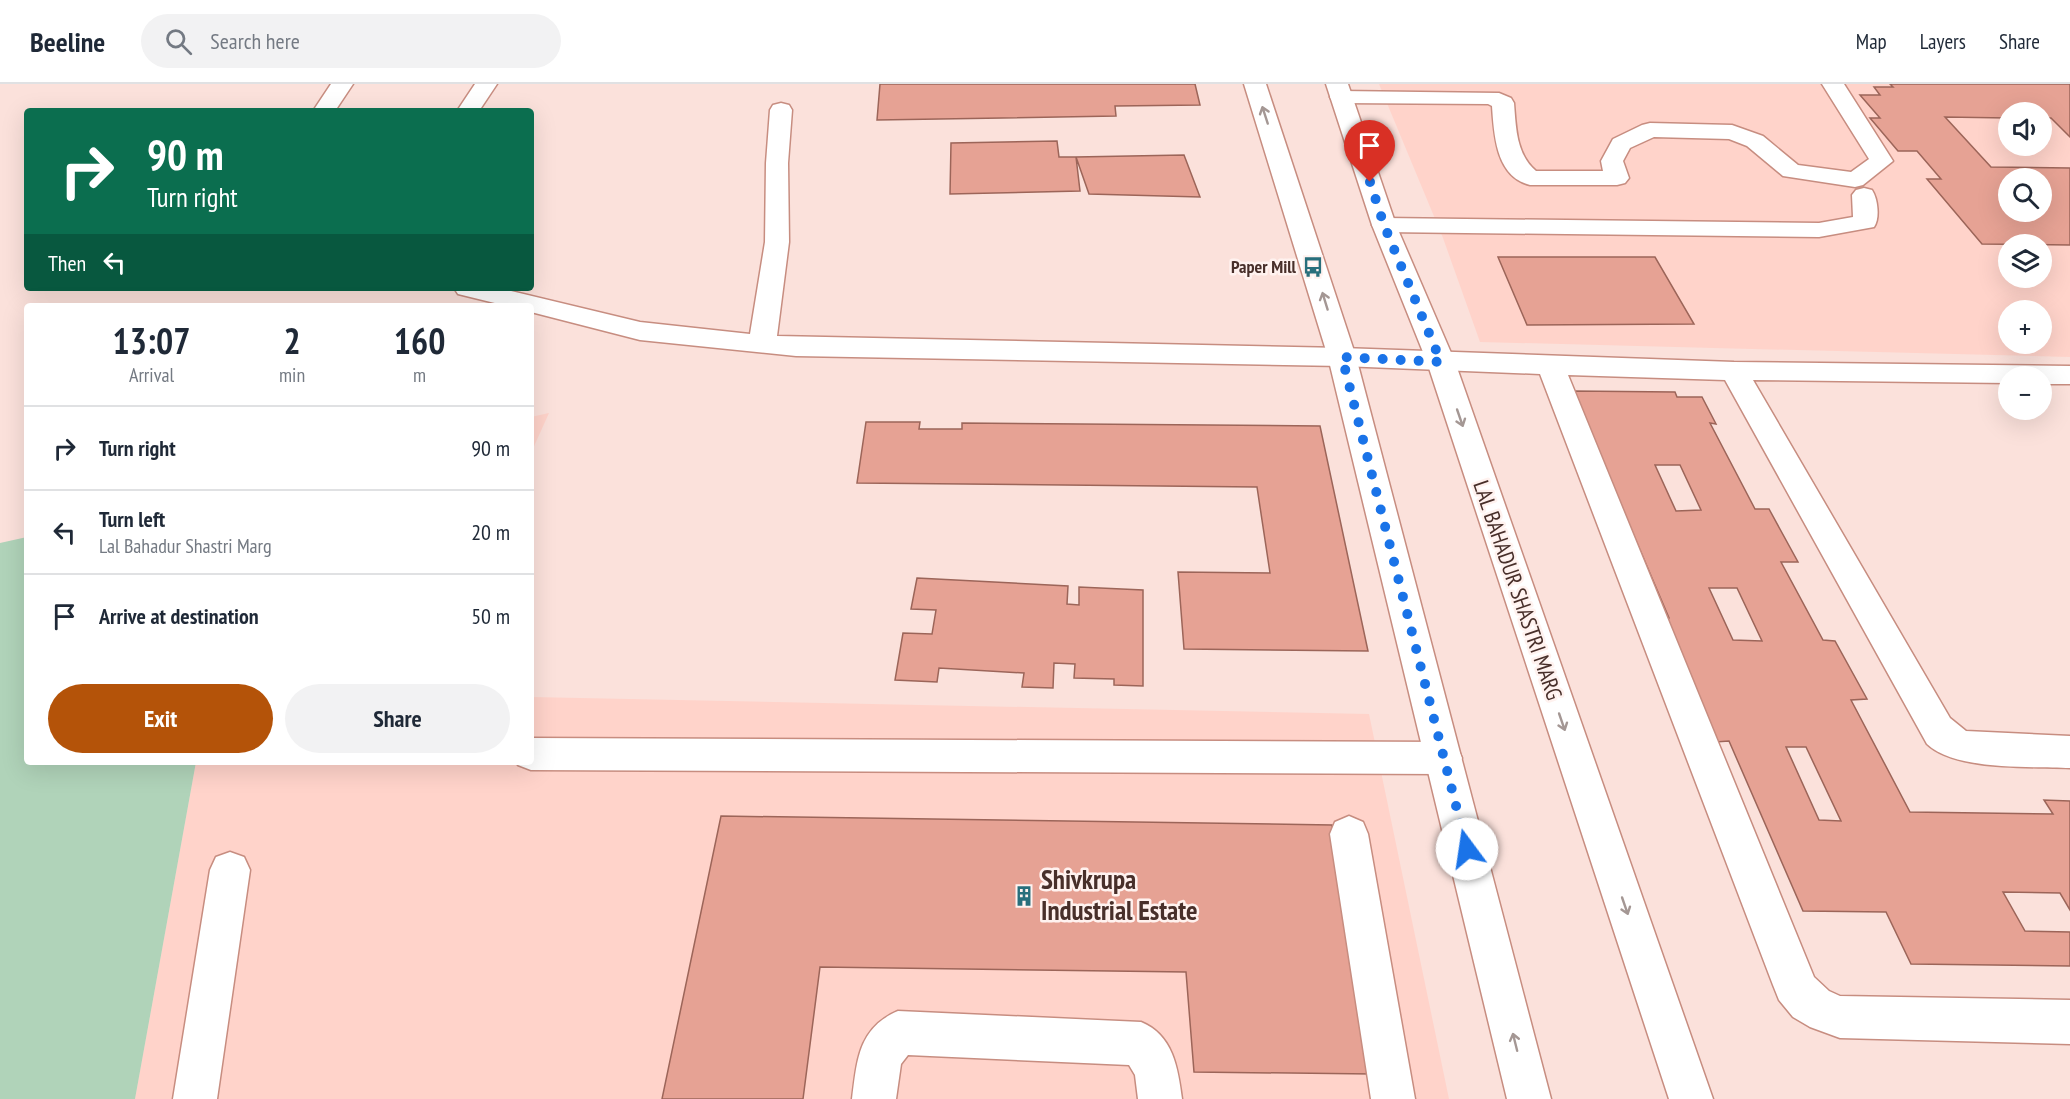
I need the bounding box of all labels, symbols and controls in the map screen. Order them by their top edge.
search box [141,14,561,68]
text: Beeline [30,23,105,60]
icon: search [162,25,195,58]
text: Search here [210,27,300,55]
text: Map [1856,28,1887,55]
text: Layers [1920,28,1966,55]
text: Share [1999,28,2040,55]
map controls [1998,102,2052,420]
button: sound [1998,102,2052,156]
one-way arrow [1259,106,1270,125]
pin [1344,120,1395,182]
text: 90 m [147,127,224,182]
icon: arrive [1353,129,1386,162]
icon: right [48,132,126,210]
button: search [1998,168,2052,222]
text: Turn right [147,180,238,214]
button: layers [1998,234,2052,288]
icon: left [98,246,131,279]
text: Then [48,249,86,277]
place label: Paper Mill [1231,255,1297,278]
bus stop icon: Paper Mill [1301,255,1325,279]
one-way arrow [1319,292,1330,311]
button: + [1998,300,2052,354]
text: 13:07 [113,317,190,364]
text: 2 [283,317,301,364]
text: 160 [394,317,445,364]
text: Arrival [129,362,174,388]
text: min [279,362,305,388]
text: m [413,362,426,388]
button: − [1998,366,2052,420]
one-way arrow [1455,408,1466,427]
icon: right [48,432,81,465]
text: Turn right [99,434,176,462]
text: 90 m [471,434,510,462]
street label: LAL BAHADUR SHASTRI MARG [1467,477,1569,703]
text: Turn left [99,505,165,533]
icon: left [48,516,81,549]
text: 20 m [471,518,510,546]
text: Lal Bahadur Shastri Marg [99,533,272,559]
icon: arrive [48,600,81,633]
text: Arrive at destination [99,602,259,630]
text: 50 m [471,602,510,630]
button: Exit [48,684,273,753]
button: Share [285,684,510,753]
one-way arrow [1558,712,1569,731]
position arrow [1435,817,1499,881]
place label: Shivkrupa Industrial Estate [1041,862,1198,927]
building icon: Shivkrupa Industrial Estate [1012,884,1036,908]
one-way arrow [1620,897,1631,916]
one-way arrow [1509,1033,1521,1052]

